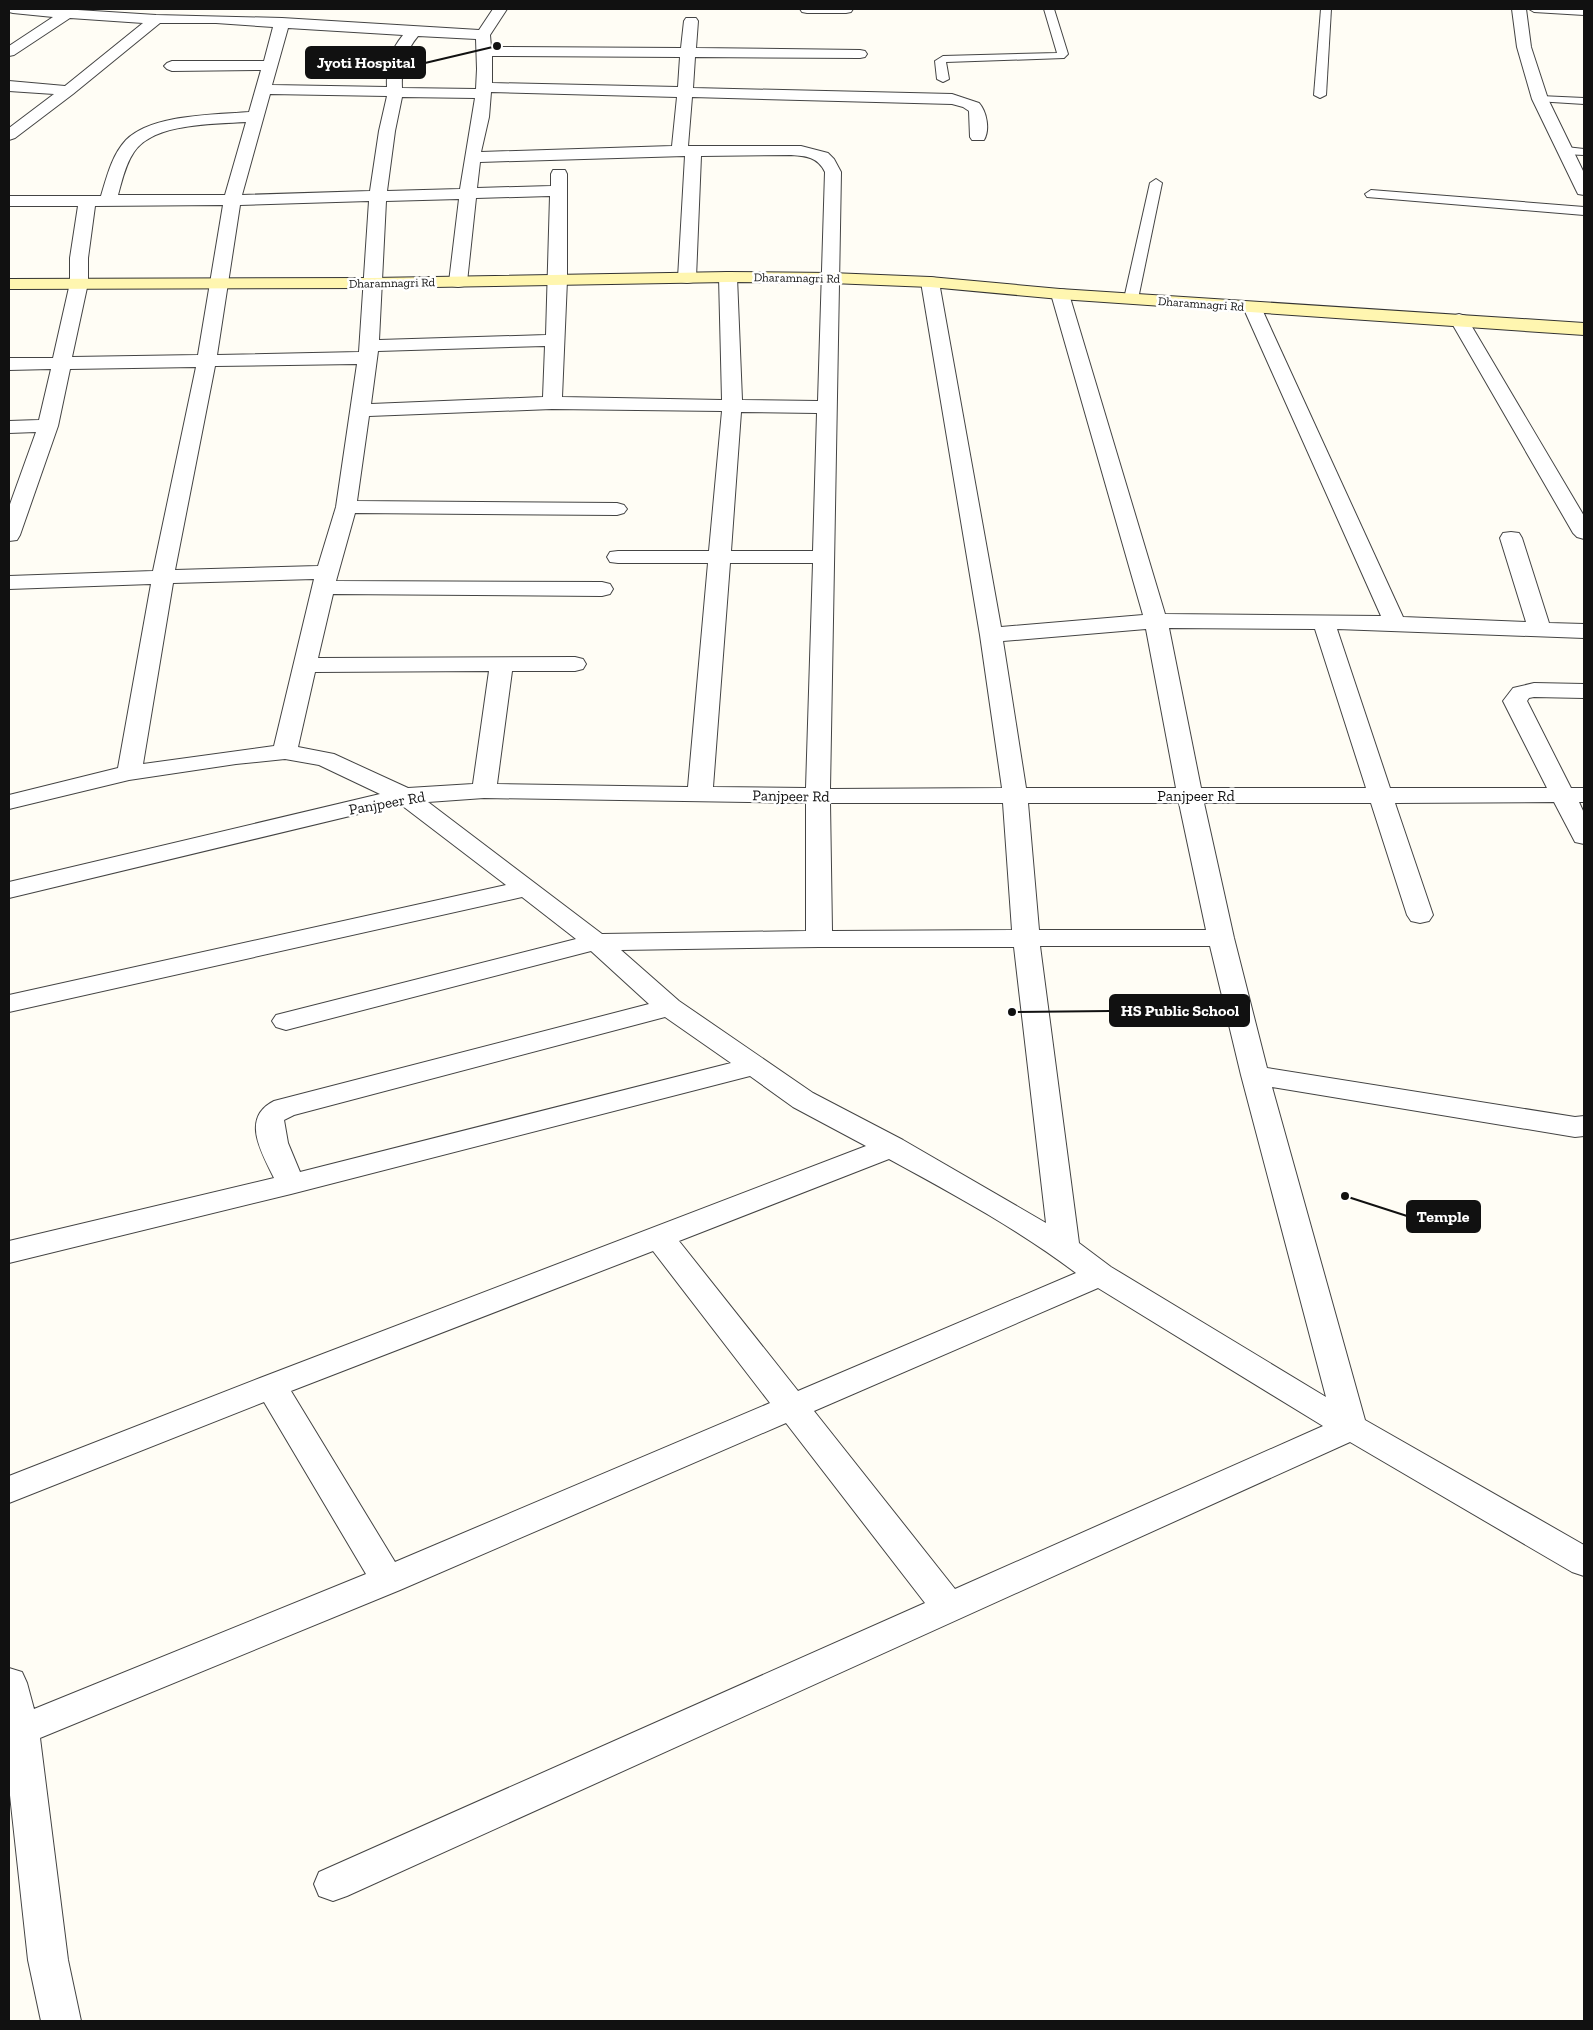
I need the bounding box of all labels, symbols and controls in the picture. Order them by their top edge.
callout: Jyoti Hospital [306,47,425,78]
text: Jyoti Hospital [317,53,416,72]
street label: Dharamnagri Rd [754,270,841,286]
street label: Dharamnagri Rd [349,275,436,291]
street label: Dharamnagri Rd [1157,294,1245,314]
street label: Panjpeer Rd [752,786,831,806]
street label: Panjpeer Rd [347,787,427,819]
street label: Panjpeer Rd [1157,787,1235,805]
callout: HS Public School [1110,995,1249,1026]
text: HS Public School [1121,1001,1240,1020]
callout: Temple [1407,1201,1480,1232]
text: Temple [1417,1207,1470,1226]

